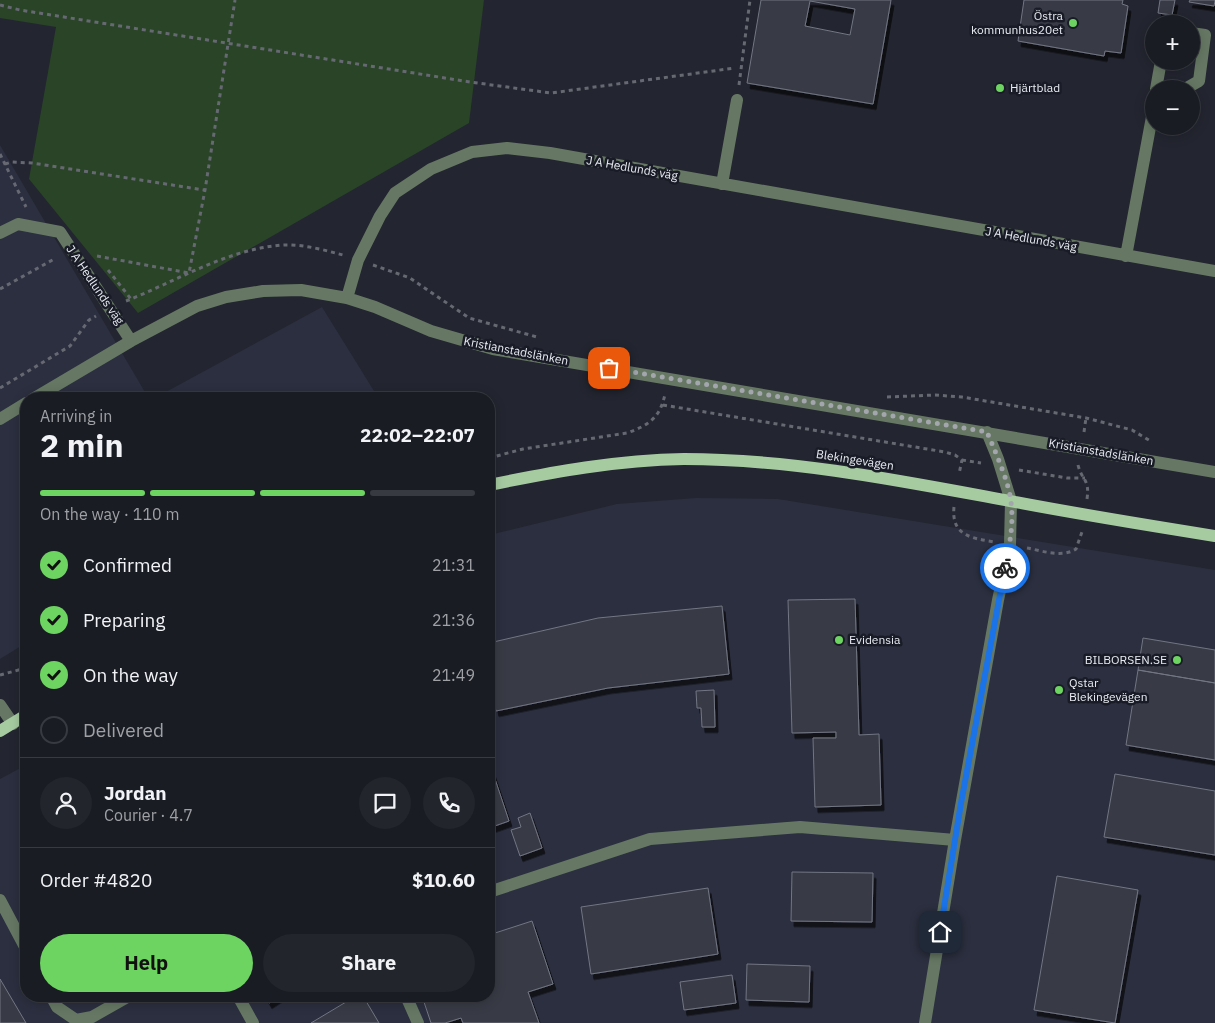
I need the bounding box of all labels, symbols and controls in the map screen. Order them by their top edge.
place label: Östra kommunhus20et [971,8,1064,37]
map controls [1145,15,1200,135]
button: + [1145,15,1200,70]
marker: Östra kommunhus20et [1067,17,1079,29]
place label: Hjärtblad [1010,80,1060,95]
button: − [1145,80,1200,135]
marker: Hjärtblad [994,82,1006,94]
street label: J A Hedlunds väg [585,152,680,183]
street label: J A Hedlunds väg [984,223,1079,254]
street label: J A Hedlunds väg [63,242,128,328]
street label: Kristianstadslänken [462,333,570,368]
pin [588,347,630,389]
icon: bag [595,354,623,382]
text: Arriving in [40,406,112,426]
text: 22:02–22:07 [360,423,475,447]
text: 2 min [40,424,124,466]
street label: Kristianstadslänken [1047,435,1155,468]
street label: Blekingevägen [815,446,895,473]
text: On the way · 110 m [40,504,179,524]
courier [980,543,1030,593]
icon: check [40,551,68,579]
text: Confirmed [83,553,172,577]
icon: bike [991,554,1019,582]
text: 21:31 [432,555,475,575]
icon: check [40,606,68,634]
text: Preparing [83,608,165,632]
text: 21:36 [432,610,475,630]
place label: Evidensia [849,632,901,647]
marker: Evidensia [833,634,845,646]
place label: BILBORSEN.SE [1085,652,1167,667]
marker: BILBORSEN.SE [1171,654,1183,666]
icon: check [40,661,68,689]
text: On the way [83,663,178,687]
text: 21:49 [432,665,475,685]
place label: Qstar Blekingevägen [1069,675,1147,704]
marker: Qstar Blekingevägen [1053,684,1065,696]
text: Delivered [83,718,164,742]
button: person [40,777,92,829]
button: chat [359,777,411,829]
button: phone [423,777,475,829]
text: Jordan [104,781,167,805]
text: Courier · 4.7 [104,805,193,825]
text: Order #4820 [40,868,152,892]
text: $10.60 [412,868,475,892]
pin [919,911,961,953]
icon: home [926,918,954,946]
button: Help [40,934,253,992]
button: Share [263,934,475,992]

